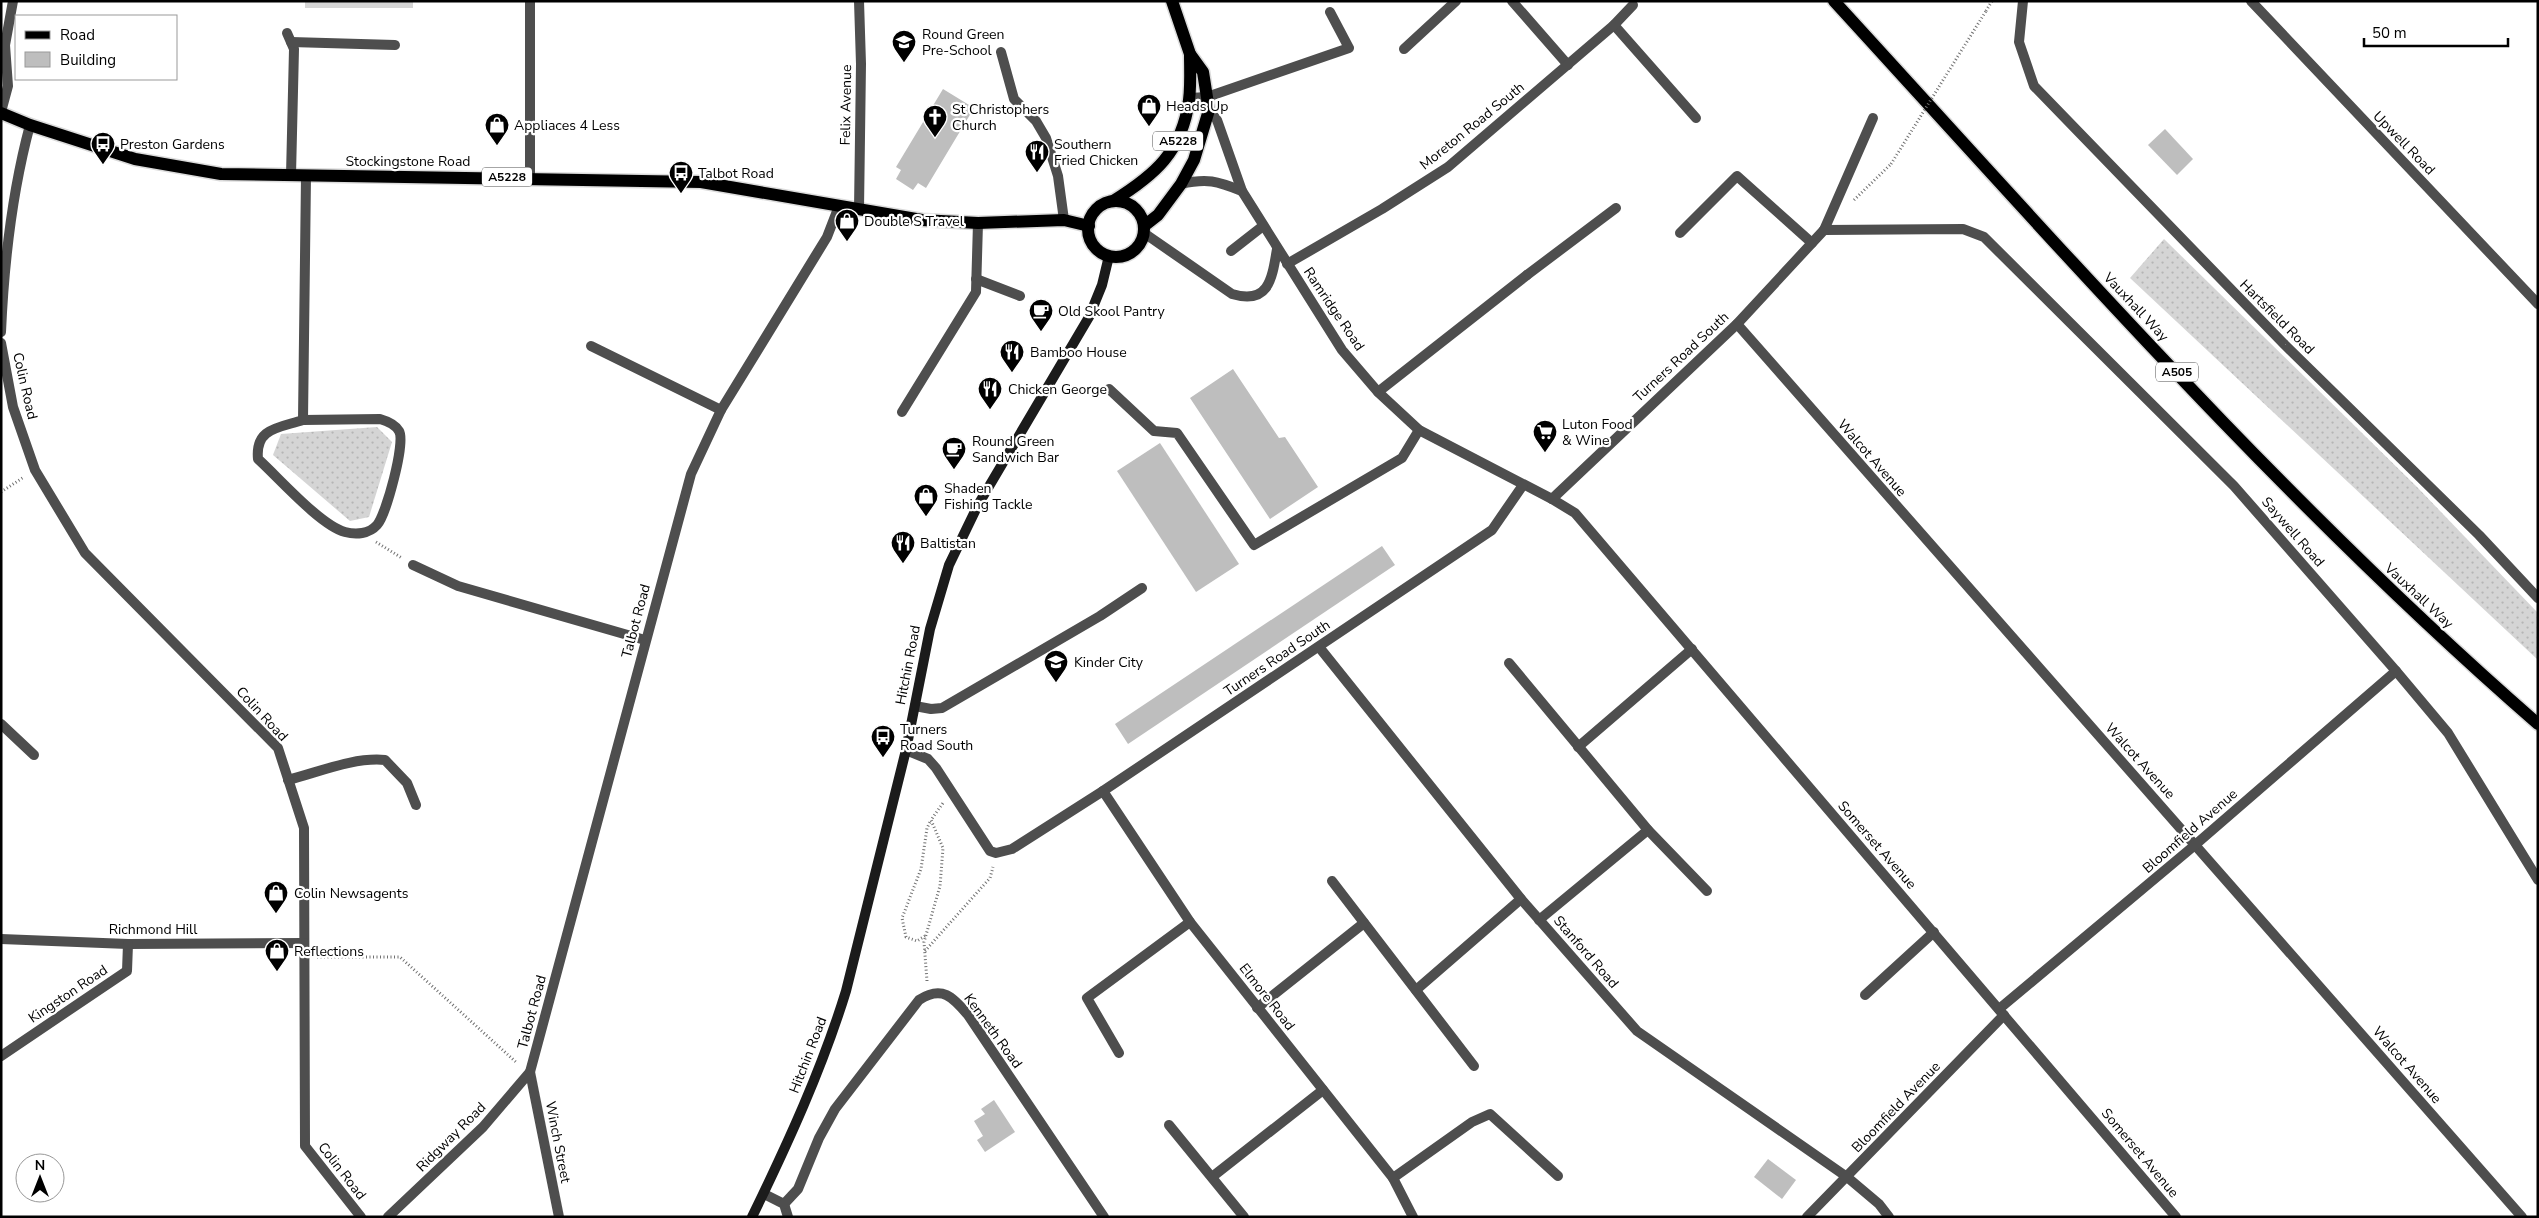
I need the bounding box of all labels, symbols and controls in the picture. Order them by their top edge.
legend [15,15,178,80]
scale bar [2364,15,2508,47]
text: 50 m [2372,23,2407,43]
text: Road [60,25,95,45]
place label: Round Green Pre-School [922,25,1005,60]
school or university icon: Round Green Pre-School [891,29,917,63]
text: Building [60,50,116,70]
street label: Felix Avenue [836,64,856,146]
street label: Moreton Road South [1416,78,1528,174]
shop icon: Heads Up [1136,93,1162,127]
place label: Heads Up [1166,97,1228,116]
place label: St Christophers Church [952,100,1049,135]
church icon: St Christophers Church [922,104,948,138]
street label: Upwell Road [2369,107,2439,179]
shop icon: Appliaces 4 Less [484,112,510,146]
place label: Appliaces 4 Less [514,116,620,135]
bus stop icon: Preston Gardens [90,131,116,165]
road number: A5228 [1153,132,1203,150]
place label: Preston Gardens [120,135,225,154]
place label: Southern Fried Chicken [1054,135,1138,170]
restaurant icon: Southern Fried Chicken [1024,139,1050,173]
street label: Stockingstone Road [346,152,470,171]
bus stop icon: Talbot Road [668,160,694,194]
place label: Talbot Road [698,164,774,183]
road number: A5228 [482,168,532,186]
shop icon: Double S Travel [834,208,860,242]
place label: Double S Travel [864,212,965,231]
street label: Ramridge Road [1299,263,1369,355]
street label: Vauxhall Way [2098,268,2173,346]
street label: Hartsfield Road [2235,275,2319,359]
cafe icon: Old Skool Pantry [1028,298,1054,332]
place label: Old Skool Pantry [1058,302,1166,321]
street label: Turners Road South [1629,308,1733,406]
restaurant icon: Bamboo House [999,339,1025,373]
place label: Bamboo House [1030,343,1127,362]
street label: Colin Road [8,351,42,421]
road number: A505 [2156,362,2198,382]
restaurant icon: Chicken George [977,376,1003,410]
place label: Chicken George [1008,380,1107,399]
place label: Luton Food & Wine [1562,415,1633,450]
street label: Walcot Avenue [1833,415,1911,501]
supermarket icon: Luton Food & Wine [1532,419,1558,453]
place label: Round Green Sandwich Bar [972,432,1059,467]
cafe icon: Round Green Sandwich Bar [941,436,967,470]
place label: Shaden Fishing Tackle [944,479,1032,514]
shop icon: Shaden Fishing Tackle [913,483,939,517]
street label: Saywell Road [2257,493,2329,571]
restaurant icon: Baltistan [890,530,916,564]
place label: Baltistan [920,534,976,553]
street label: Vauxhall Way [2380,558,2458,633]
street label: Talbot Road [617,582,655,660]
street label: Turners Road South [1220,615,1334,701]
street label: Hitchin Road [891,624,925,706]
school or university icon: Kinder City [1043,649,1069,683]
place label: Kinder City [1074,653,1144,672]
street label: Colin Road [232,683,292,745]
street label: Walcot Avenue [2101,719,2179,803]
place label: Turners Road South [900,720,973,755]
bus stop icon: Turners Road South [870,724,896,758]
street label: Bloomfield Avenue [2139,785,2241,877]
street label: Somerset Avenue [1833,797,1921,893]
shop icon: Colin Newsagents [263,880,289,914]
place label: Colin Newsagents [294,884,409,903]
street label: Stanford Road [1549,912,1623,992]
street label: Richmond Hill [109,920,198,939]
shop icon: Reflections [264,938,290,972]
place label: Reflections [294,942,364,961]
street label: Elmore Road [1235,959,1299,1035]
street label: Kingston Road [25,961,111,1027]
street label: Talbot Road [513,973,551,1051]
street label: Kenneth Road [959,990,1027,1072]
street label: Hitchin Road [785,1014,831,1096]
street label: Walcot Avenue [2368,1022,2446,1108]
street label: Bloomfield Avenue [1848,1057,1944,1157]
street label: Ridgway Road [412,1098,490,1176]
street label: Winch Street [541,1100,575,1185]
street label: Somerset Avenue [2097,1104,2183,1202]
street label: Colin Road [314,1138,370,1204]
north arrow [15,1153,65,1203]
text: N [35,1156,45,1175]

